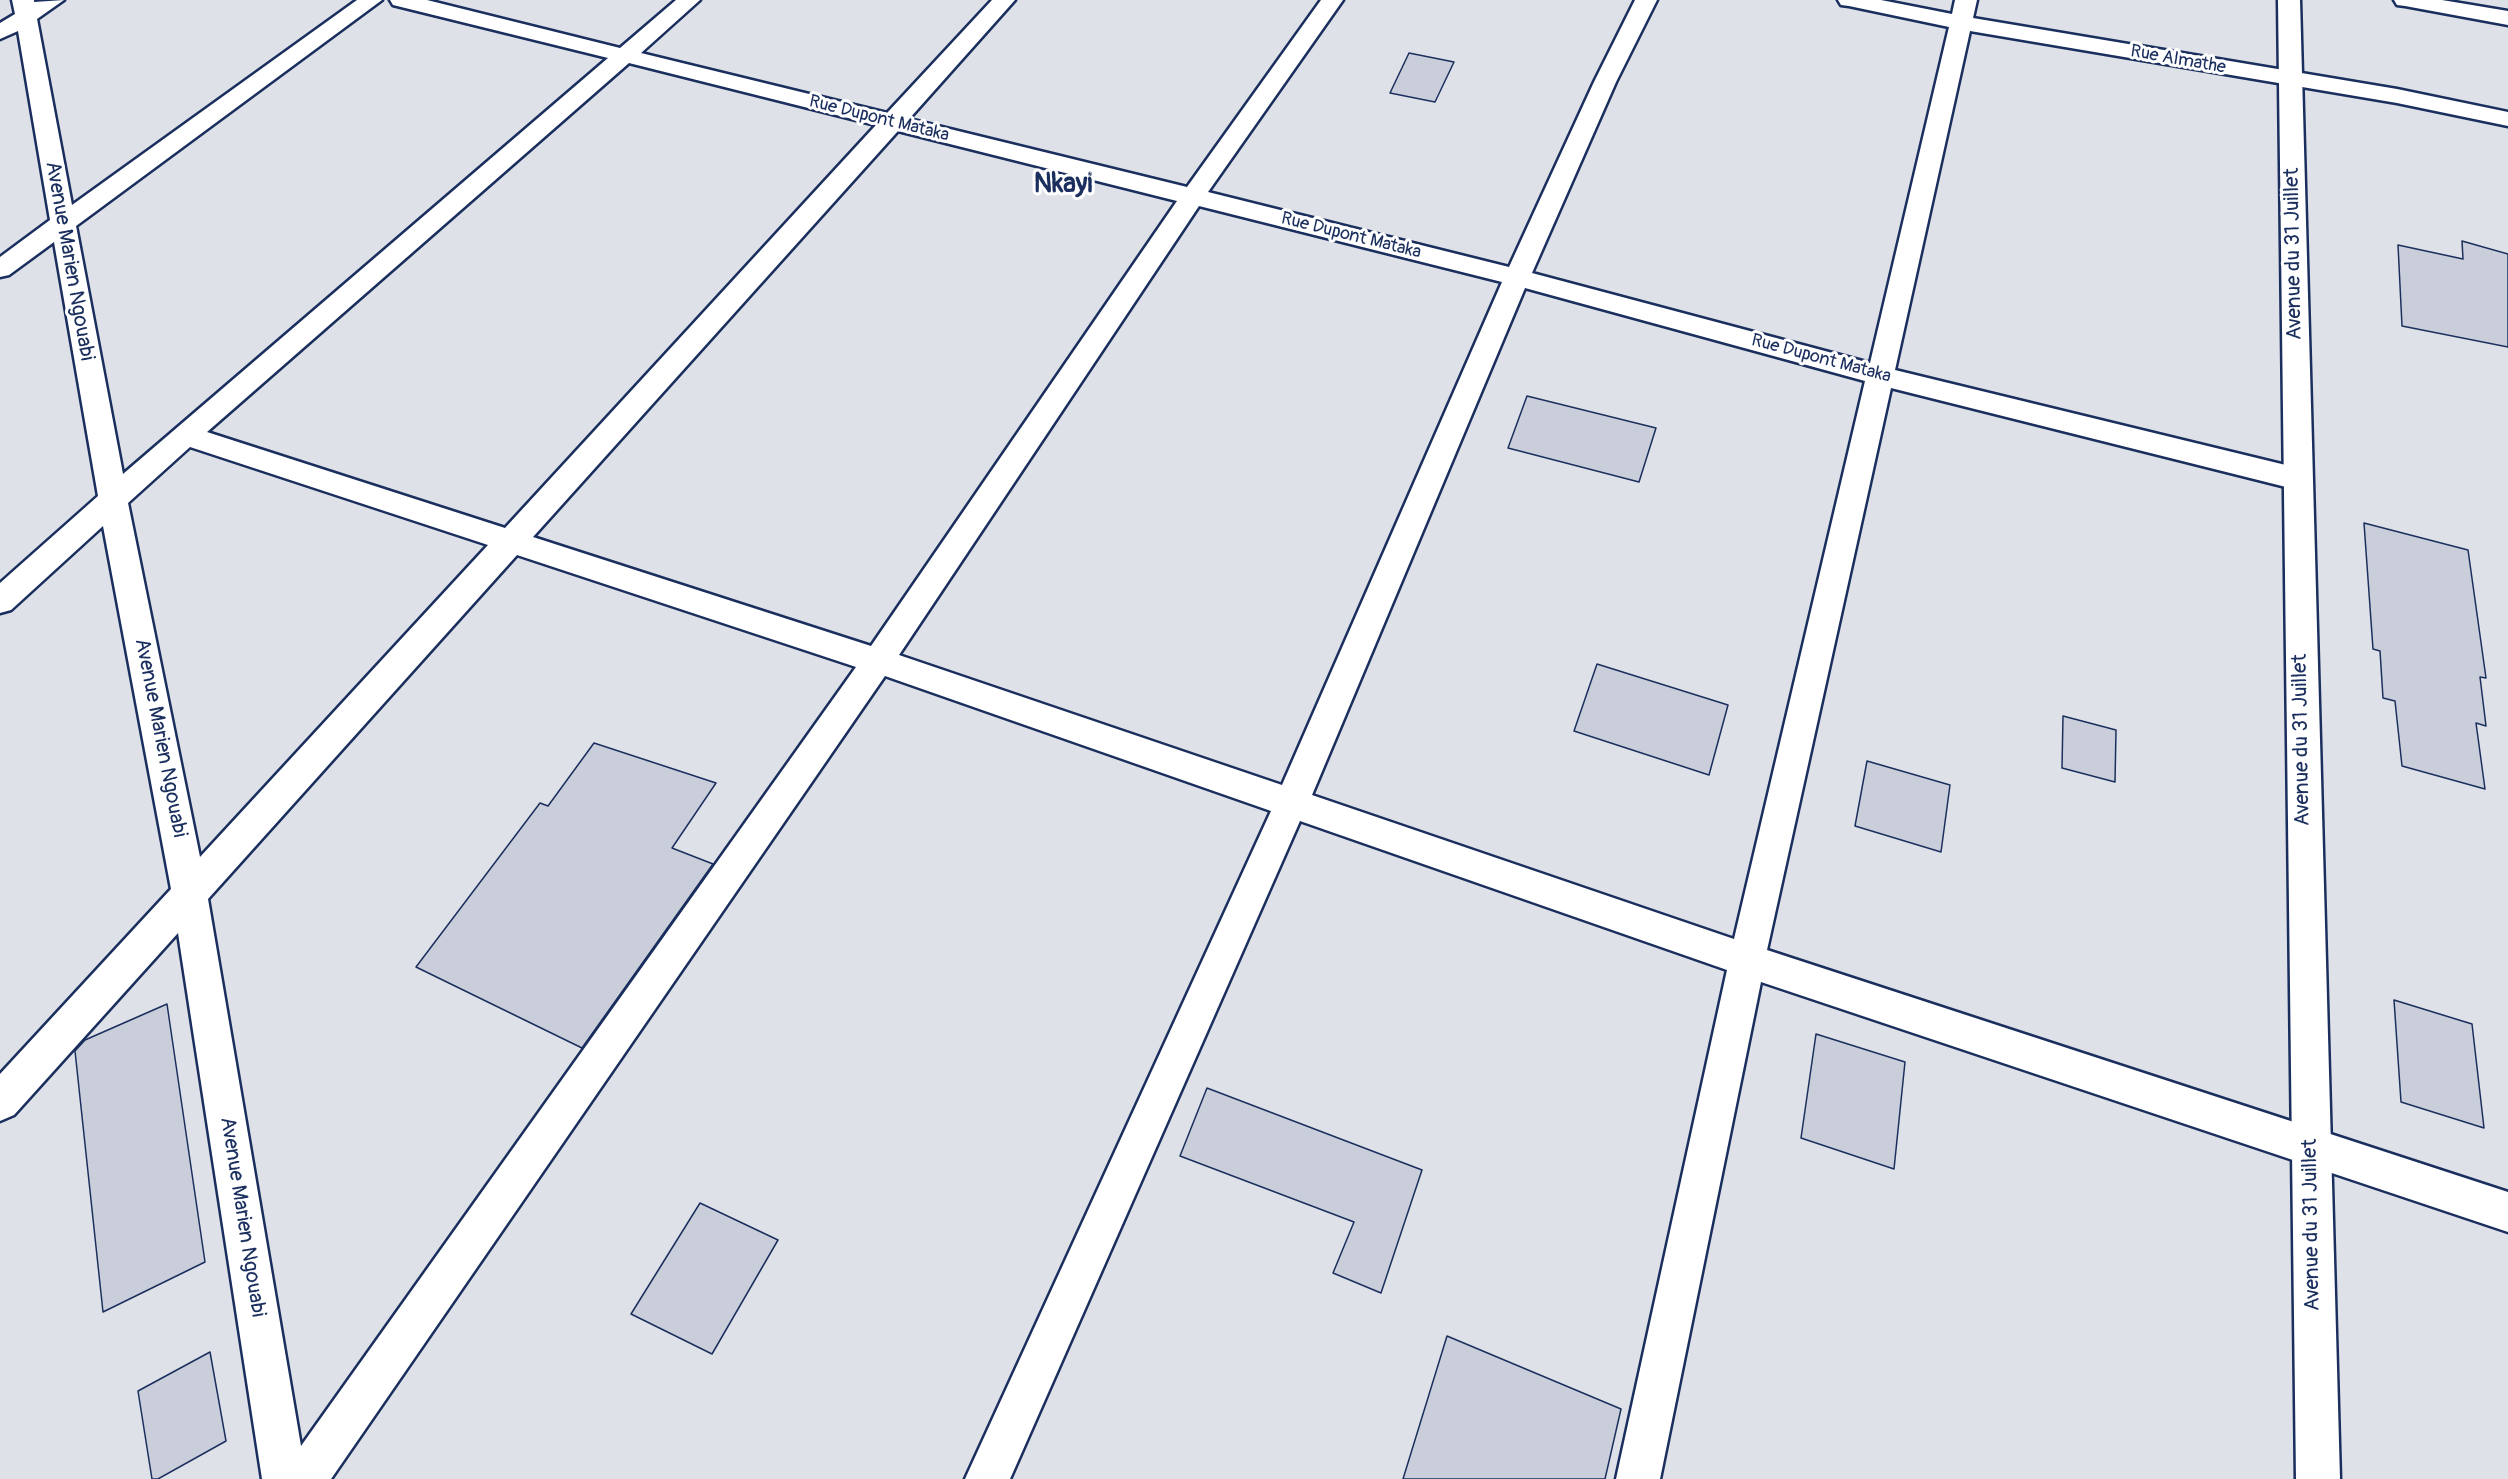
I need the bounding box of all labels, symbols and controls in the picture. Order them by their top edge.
street label: Rue Almathe [2129,41,2227,79]
street label: Rue Dupont Mataka [807,91,951,147]
street label: Avenue Marien Ngouabi [39,159,99,363]
street label: Avenue du 31 Juillet [2280,168,2308,340]
district label: Nkayi [1034,169,1092,201]
street label: Rue Dupont Mataka [1279,208,1423,264]
street label: Rue Dupont Mataka [1749,330,1893,388]
street label: Avenue Marien Ngouabi [128,636,192,840]
street label: Avenue du 31 Juillet [2288,654,2316,826]
street label: Avenue Marien Ngouabi [214,1115,270,1319]
street label: Avenue du 31 Juillet [2298,1139,2326,1311]

